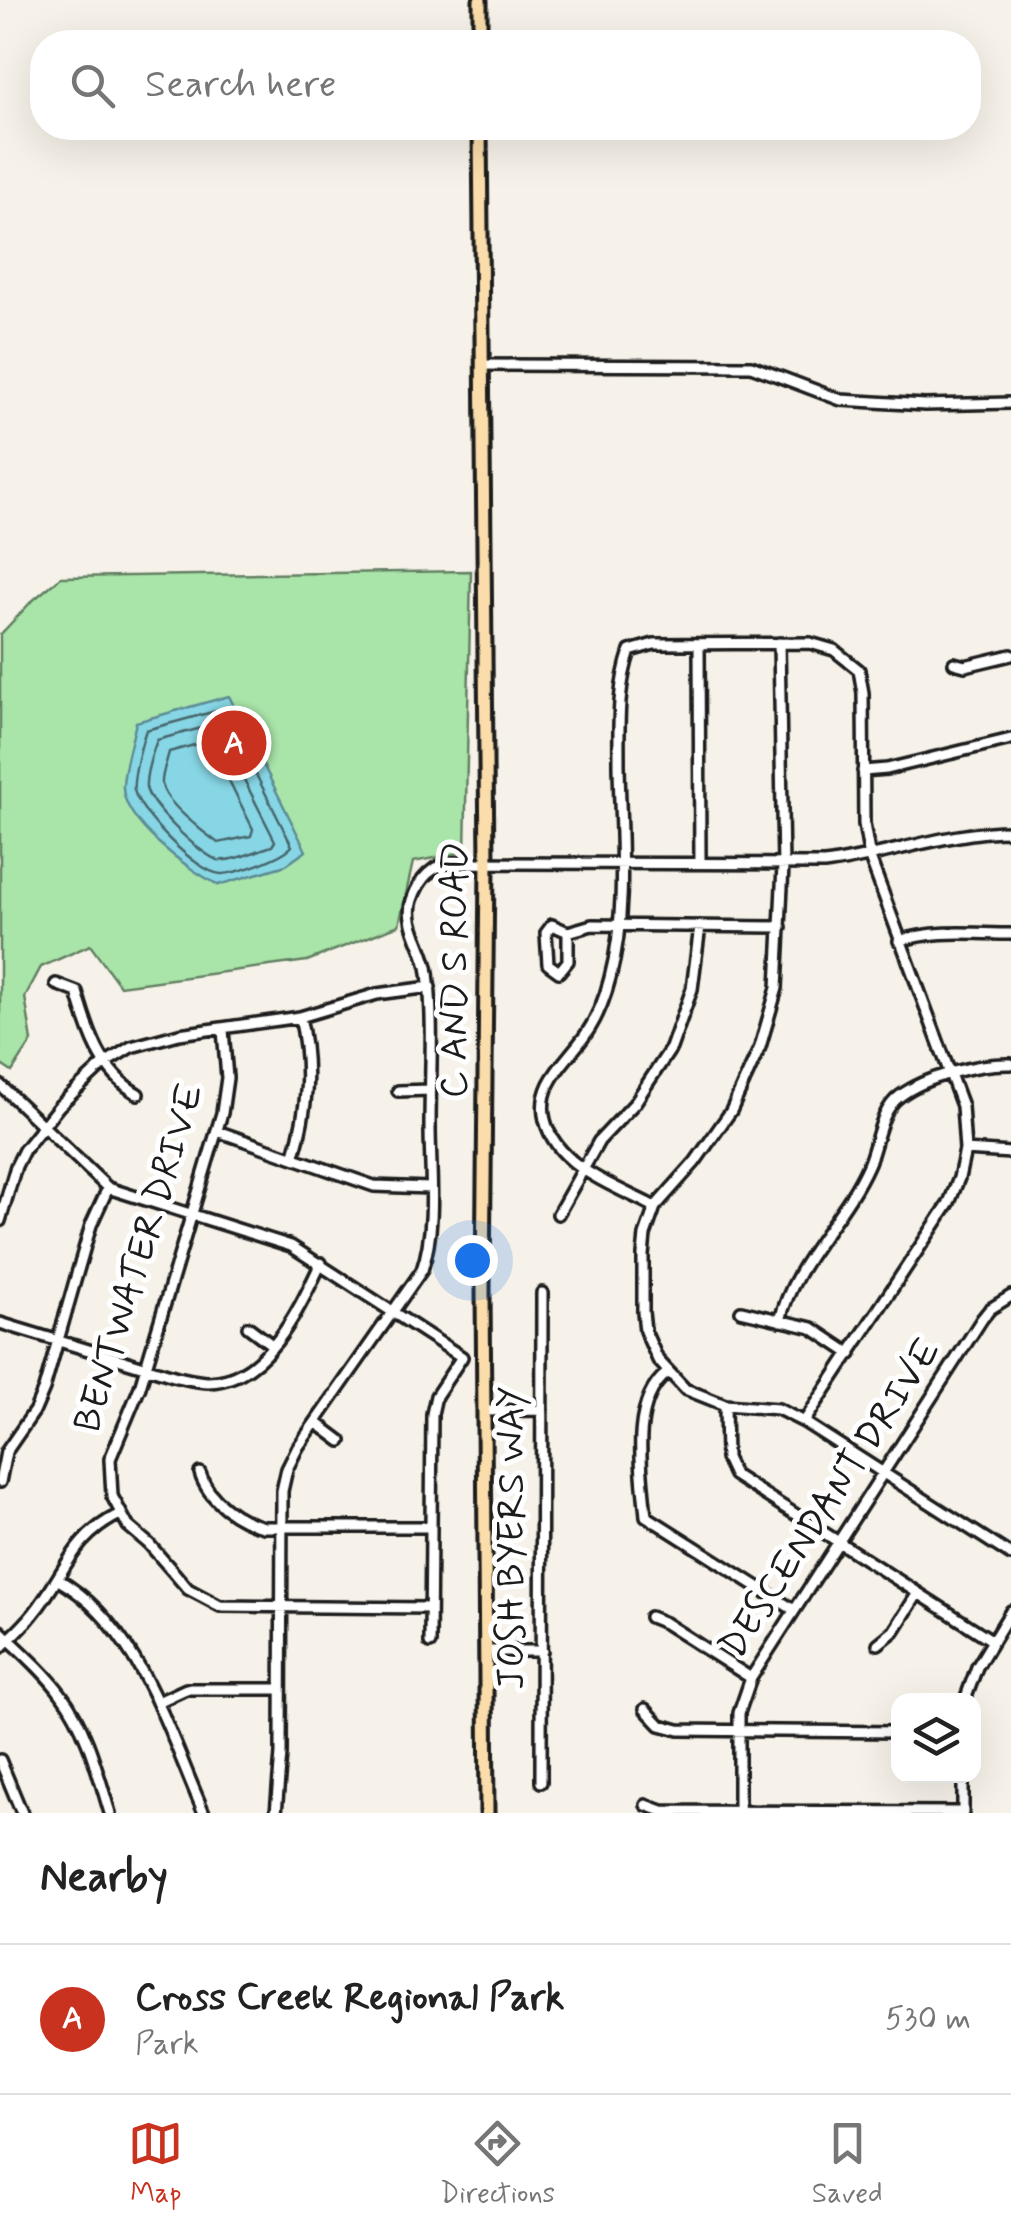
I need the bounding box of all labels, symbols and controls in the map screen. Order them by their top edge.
search box [30,30,981,140]
icon: search [65,58,120,113]
text: Search here [145,61,336,110]
pin: A [202,706,266,780]
street label: C AND S ROAD [431,842,480,1098]
street label: BENTWATER DRIVE [64,1078,216,1438]
your location [447,1235,498,1286]
street label: DESCENDANT DRIVE [709,1330,953,1668]
street label: JOSH BYERS WAY [488,1386,537,1690]
map controls [891,1693,981,1783]
button: layers [891,1693,981,1783]
text: Nearby [40,1851,168,1906]
text: Cross Creek Regional Park [135,1974,564,2023]
text: A [62,1998,83,2040]
text: 530 m [885,1998,971,2040]
text: Park [135,2023,199,2065]
tab: Map [128,2116,183,2213]
tab: Directions [440,2116,555,2213]
tab: Saved [812,2116,883,2213]

